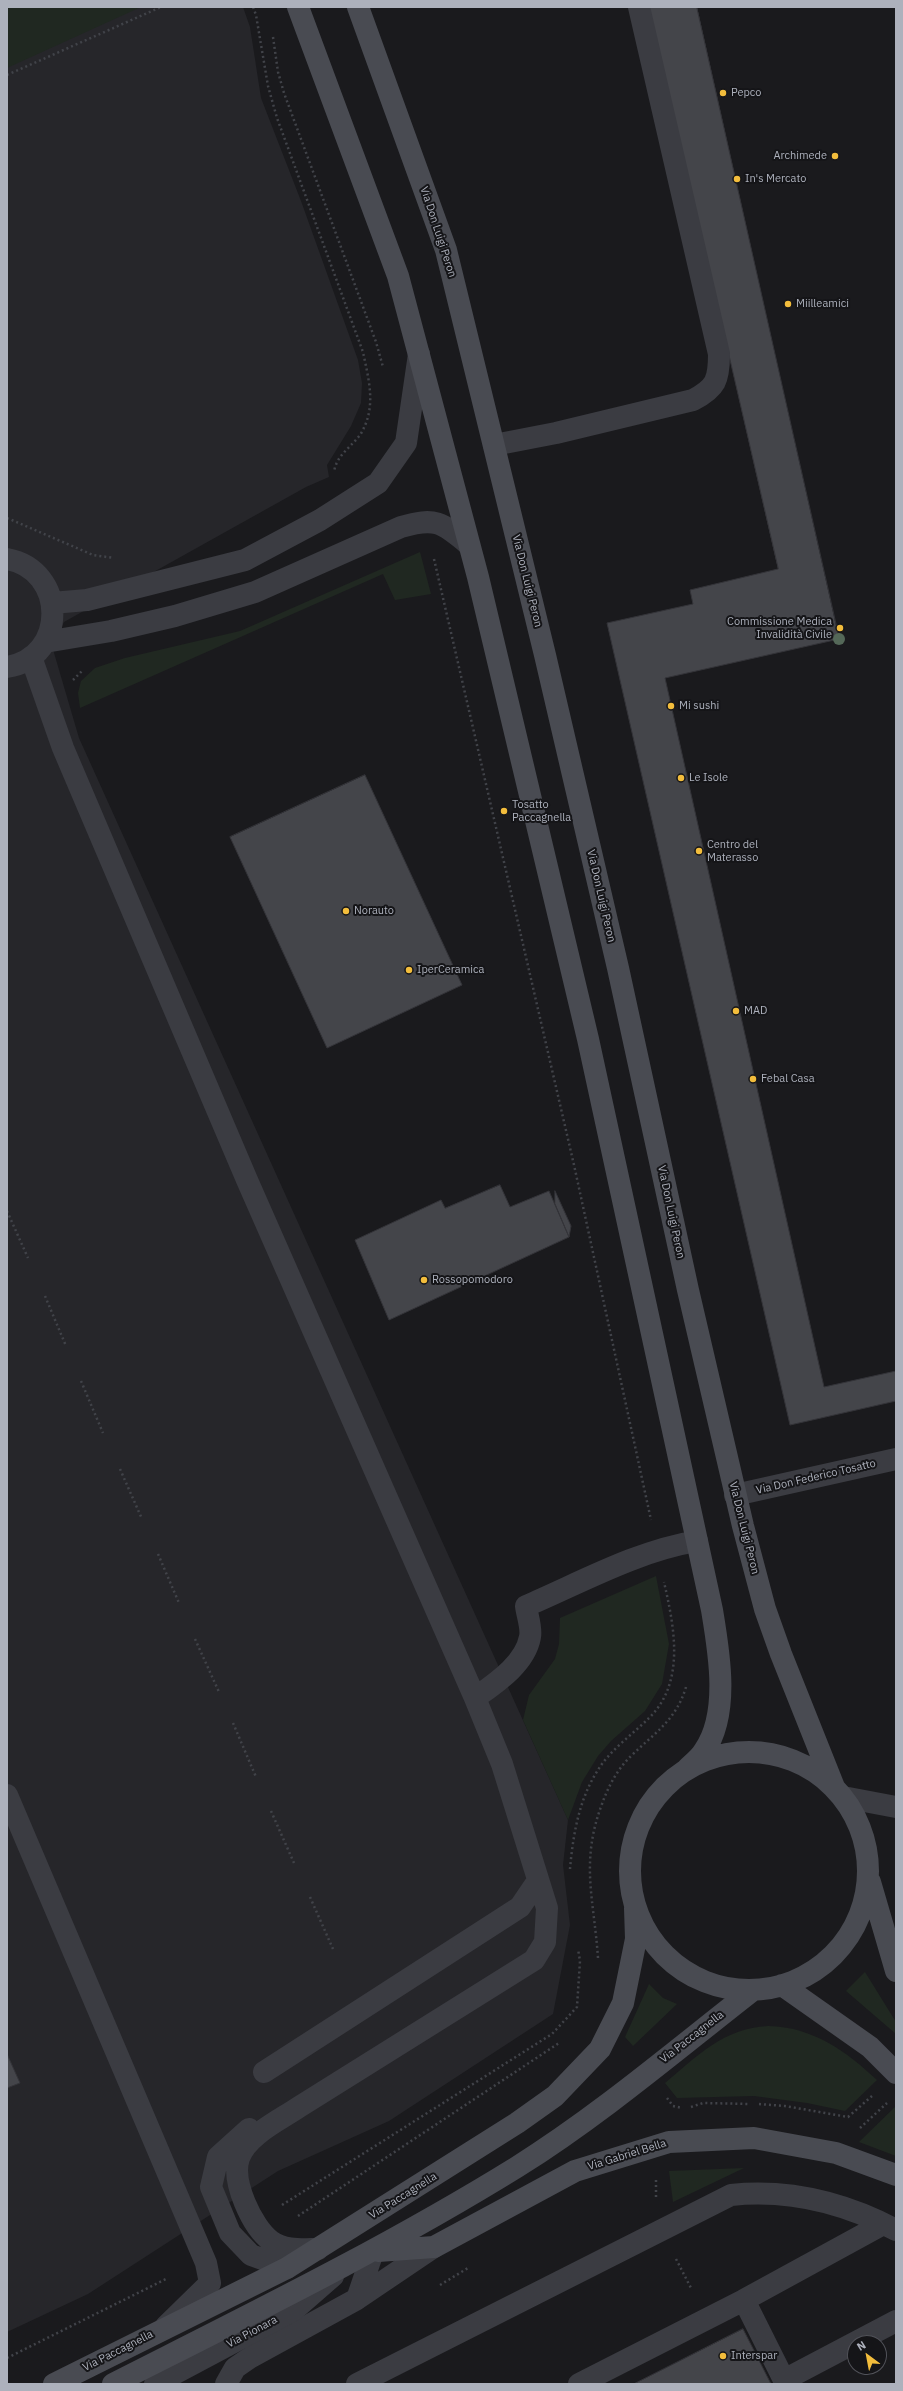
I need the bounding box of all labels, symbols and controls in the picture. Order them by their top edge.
place label: Pepco [731,86,761,100]
marker: Pepco [718,88,728,98]
place label: Archimede [773,149,827,163]
marker: Archimede [830,151,840,161]
place label: In's Mercato [745,172,806,186]
marker: In's Mercato [732,174,742,184]
street label: Via Don Luigi Peron [417,185,459,279]
place label: Miilleamici [796,297,849,311]
marker: Miilleamici [783,299,793,309]
street label: Via Don Luigi Peron [509,533,545,629]
place label: Commissione Medica Invalidità Civile [727,615,832,641]
marker: Commissione Medica Invalidità Civile [835,623,845,633]
place label: Mi sushi [679,699,719,713]
marker: Mi sushi [666,701,676,711]
place label: Le Isole [689,771,728,785]
marker: Le Isole [676,773,686,783]
place label: Tosatto Paccagnella [512,798,571,824]
marker: Tosatto Paccagnella [499,806,509,816]
place label: Centro del Materasso [707,838,758,864]
marker: Centro del Materasso [694,846,704,856]
street label: Via Don Luigi Peron [584,848,618,944]
place label: Norauto [354,904,394,918]
marker: Norauto [341,906,351,916]
place label: IperCeramica [417,963,484,977]
marker: IperCeramica [404,965,414,975]
place label: MAD [744,1004,767,1018]
marker: MAD [731,1006,741,1016]
place label: Febal Casa [761,1072,815,1086]
marker: Febal Casa [748,1074,758,1084]
street label: Via Don Luigi Peron [655,1164,687,1260]
place label: Rossopomodoro [432,1273,513,1287]
marker: Rossopomodoro [419,1275,429,1285]
street label: Via Don Federico Tosatto [755,1457,877,1497]
street label: Via Don Luigi Peron [726,1480,762,1576]
street label: Via Paccagnella [658,2008,726,2066]
street label: Via Gabriel Bella [586,2137,668,2173]
street label: Via Paccagnella [367,2170,439,2222]
street label: Via Pionara [224,2313,280,2351]
street label: Via Paccagnella [81,2328,155,2374]
north arrow [847,2335,887,2375]
text: N [854,2338,868,2354]
place label: Interspar [731,2349,777,2363]
marker: Interspar [718,2351,728,2361]

